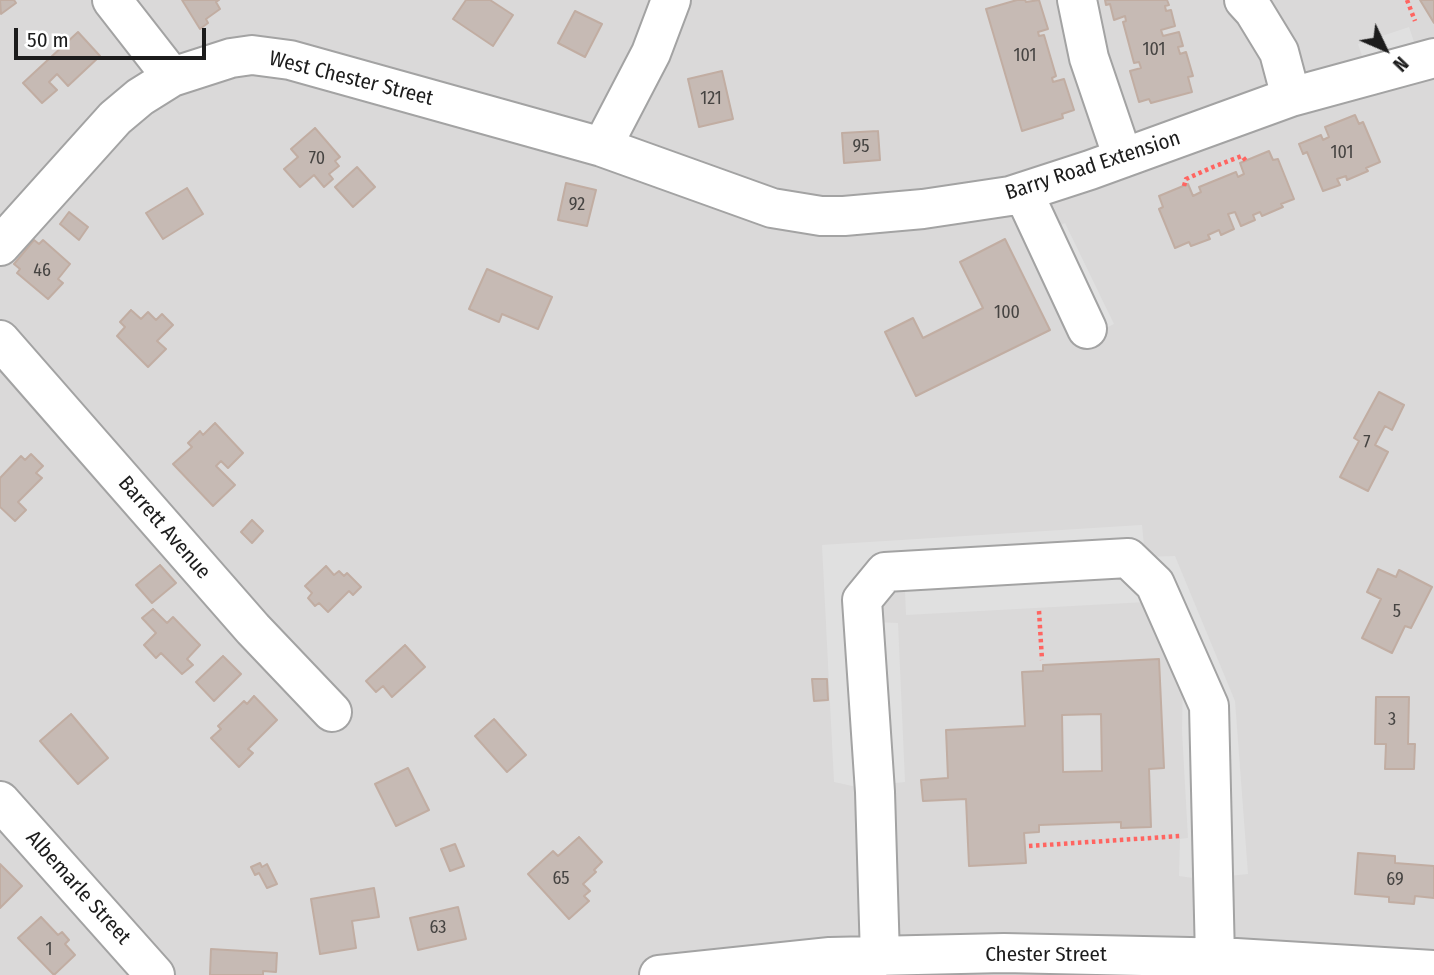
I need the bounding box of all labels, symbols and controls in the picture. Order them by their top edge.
scale bar [18,14,210,58]
north arrow [1350,14,1420,84]
text: 50 m [27,27,69,53]
house number: 101 [1143,39,1165,61]
house number: 101 [1014,45,1036,67]
street label: West Chester Street [266,46,436,112]
text: N [1388,52,1413,76]
house number: 121 [700,88,722,110]
street label: Barry Road Extension [1002,126,1184,206]
house number: 95 [852,136,870,158]
house number: 101 [1331,142,1353,164]
house number: 70 [309,148,325,170]
house number: 92 [569,194,585,216]
house number: 46 [33,260,51,282]
house number: 100 [994,302,1020,324]
house number: 7 [1363,432,1371,454]
street label: Barrett Avenue [113,471,215,585]
house number: 5 [1393,601,1401,623]
house number: 3 [1388,709,1396,731]
street label: Albemarle Street [20,826,136,950]
house number: 65 [552,868,570,890]
house number: 69 [1386,869,1404,891]
house number: 63 [430,917,446,939]
house number: 1 [45,939,53,961]
street label: Chester Street [985,942,1107,968]

